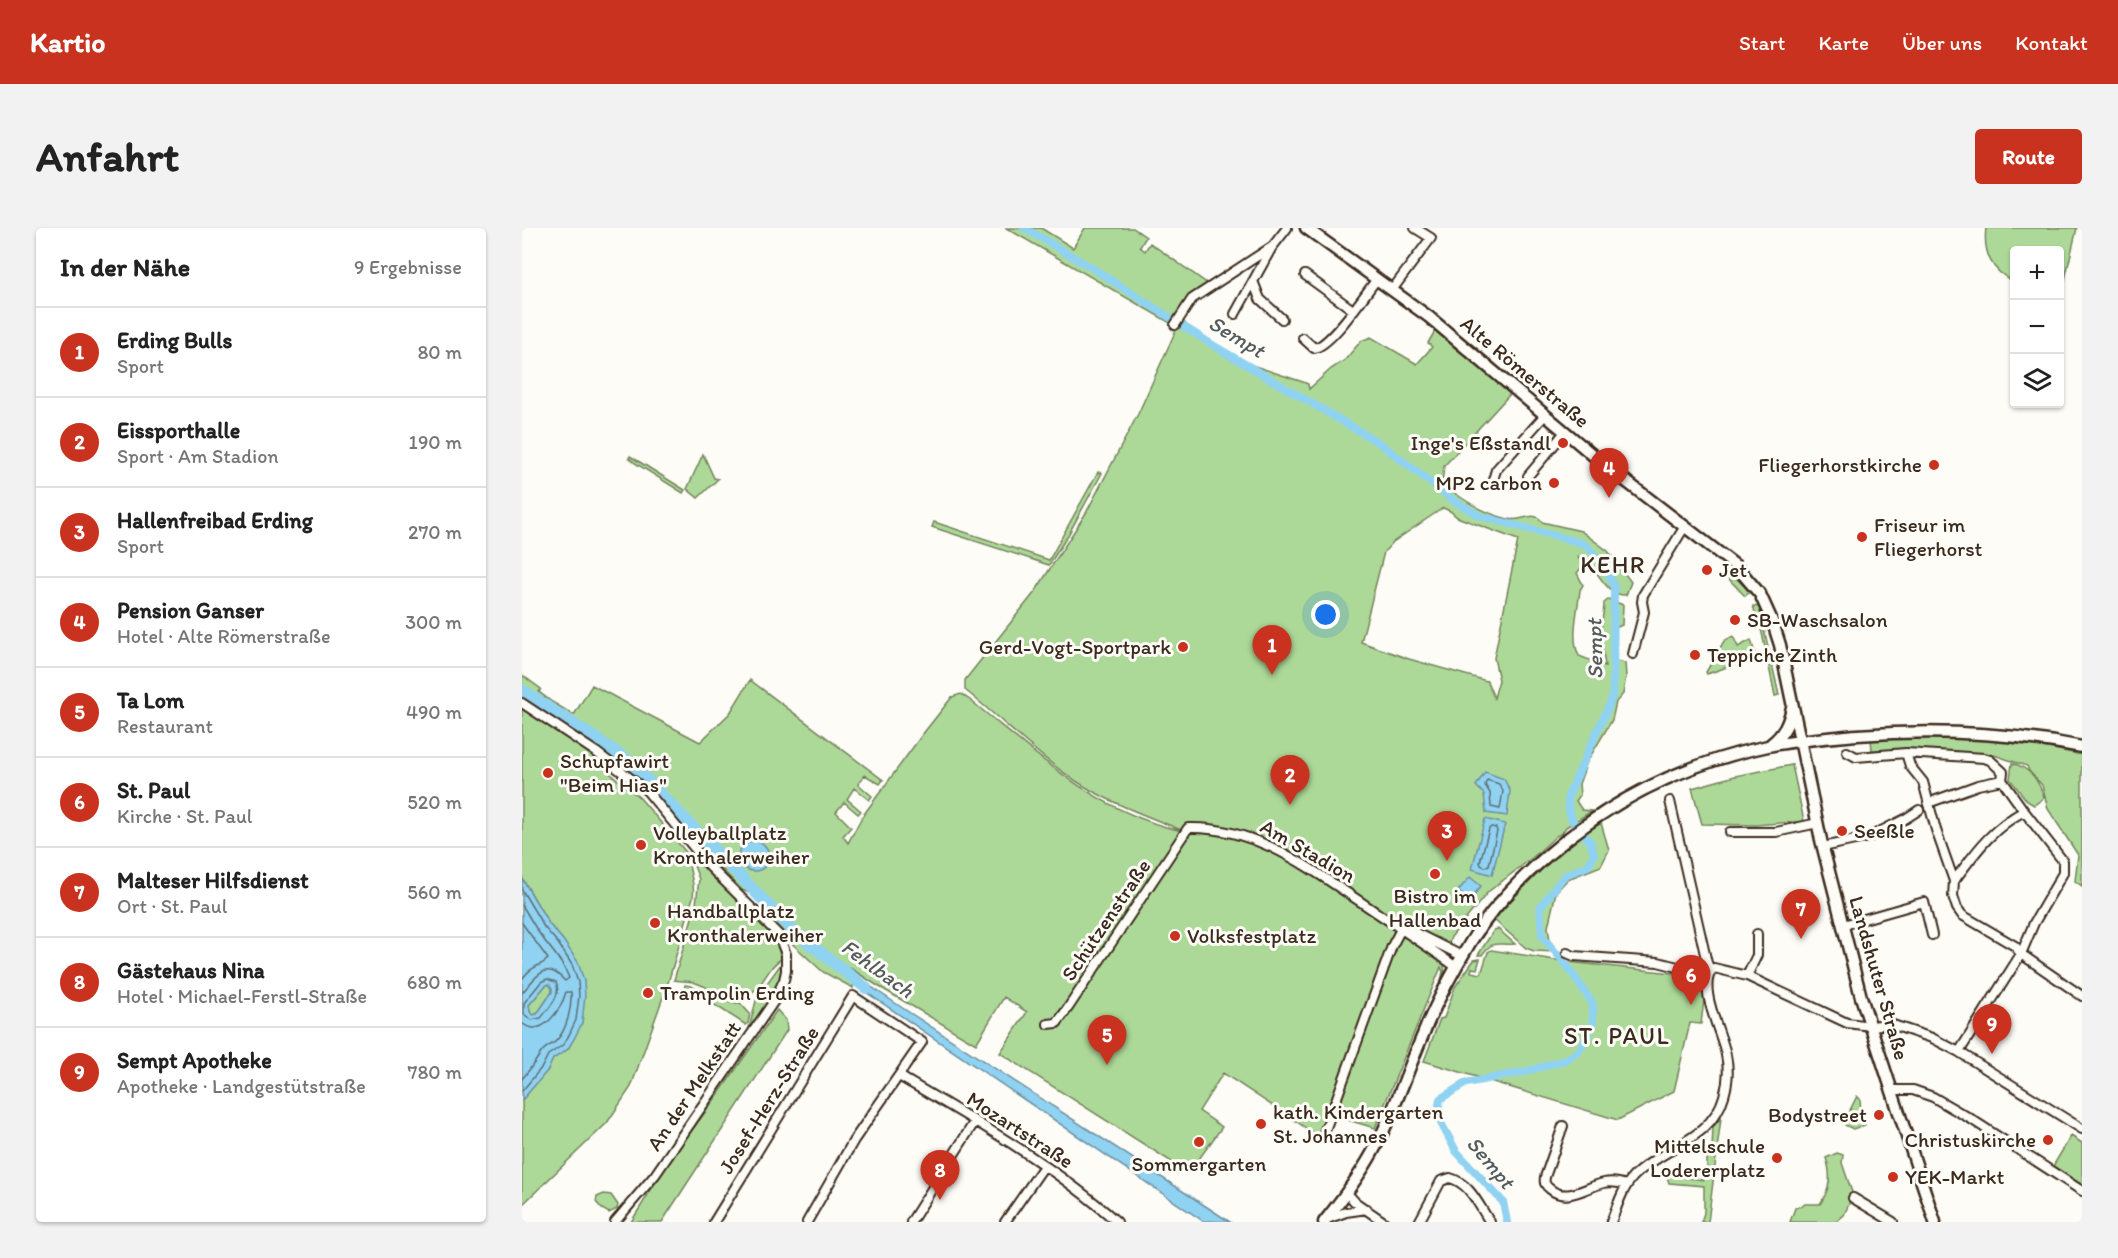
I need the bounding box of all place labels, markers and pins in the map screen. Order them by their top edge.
place label: Inge's Eßstandl [1410,430,1551,455]
marker: Inge's Eßstandl [1556,436,1570,450]
pin: 4 [1590,448,1628,498]
place label: Fliegerhorstkirche [1758,452,1922,477]
marker: Fliegerhorstkirche [1927,458,1941,472]
place label: MP2 carbon [1436,470,1542,495]
marker: MP2 carbon [1547,476,1561,490]
place label: Friseur im Fliegerhorst [1874,512,1983,561]
marker: Friseur im Fliegerhorst [1855,530,1869,544]
place label: Jet [1719,557,1747,582]
marker: Jet [1700,563,1714,577]
place label: SB-Waschsalon [1747,607,1888,632]
marker: SB-Waschsalon [1728,613,1742,627]
pin: 1 [1252,626,1292,675]
place label: Gerd-Vogt-Sportpark [979,634,1171,659]
marker: Gerd-Vogt-Sportpark [1176,640,1190,654]
place label: Teppiche Zinth [1707,642,1838,667]
marker: Teppiche Zinth [1688,648,1702,662]
place label: Schupfawirt "Beim Hias" [560,748,669,797]
pin: 2 [1270,756,1310,805]
marker: Schupfawirt "Beim Hias" [541,766,555,780]
pin: 3 [1428,812,1466,861]
place label: Seeßle [1854,818,1915,843]
place label: Volleyballplatz Kronthalerweiher [653,820,810,869]
marker: Seeßle [1835,824,1849,838]
marker: Volleyballplatz Kronthalerweiher [634,838,648,852]
marker: Bistro im Hallenbad [1428,867,1442,881]
place label: Bistro im Hallenbad [1389,883,1481,932]
pin: 7 [1782,890,1820,939]
place label: Handballplatz Kronthalerweiher [667,898,824,947]
marker: Handballplatz Kronthalerweiher [648,916,662,930]
place label: Volksfestplatz [1187,923,1316,948]
marker: Volksfestplatz [1168,929,1182,943]
pin: 6 [1672,956,1710,1005]
place label: Trampolin Erding [660,980,815,1005]
marker: Trampolin Erding [641,986,655,1000]
pin: 9 [1972,1004,2012,1054]
pin: 5 [1088,1016,1126,1065]
place label: kath. Kindergarten St. Johannes [1273,1099,1444,1148]
place label: Bodystreet [1768,1102,1867,1127]
marker: Bodystreet [1872,1108,1886,1122]
marker: kath. Kindergarten St. Johannes [1254,1117,1268,1131]
place label: Christuskirche [1904,1127,2036,1152]
place label: Mittelschule Lodererplatz [1650,1133,1765,1182]
marker: Christuskirche [2041,1133,2055,1147]
marker: Sommergarten [1192,1135,1206,1149]
pin: 8 [920,1150,960,1200]
place label: Sommergarten [1132,1151,1267,1176]
marker: Mittelschule Lodererplatz [1770,1151,1784,1165]
place label: YEK-Markt [1905,1164,2004,1189]
marker: YEK-Markt [1886,1170,1900,1184]

